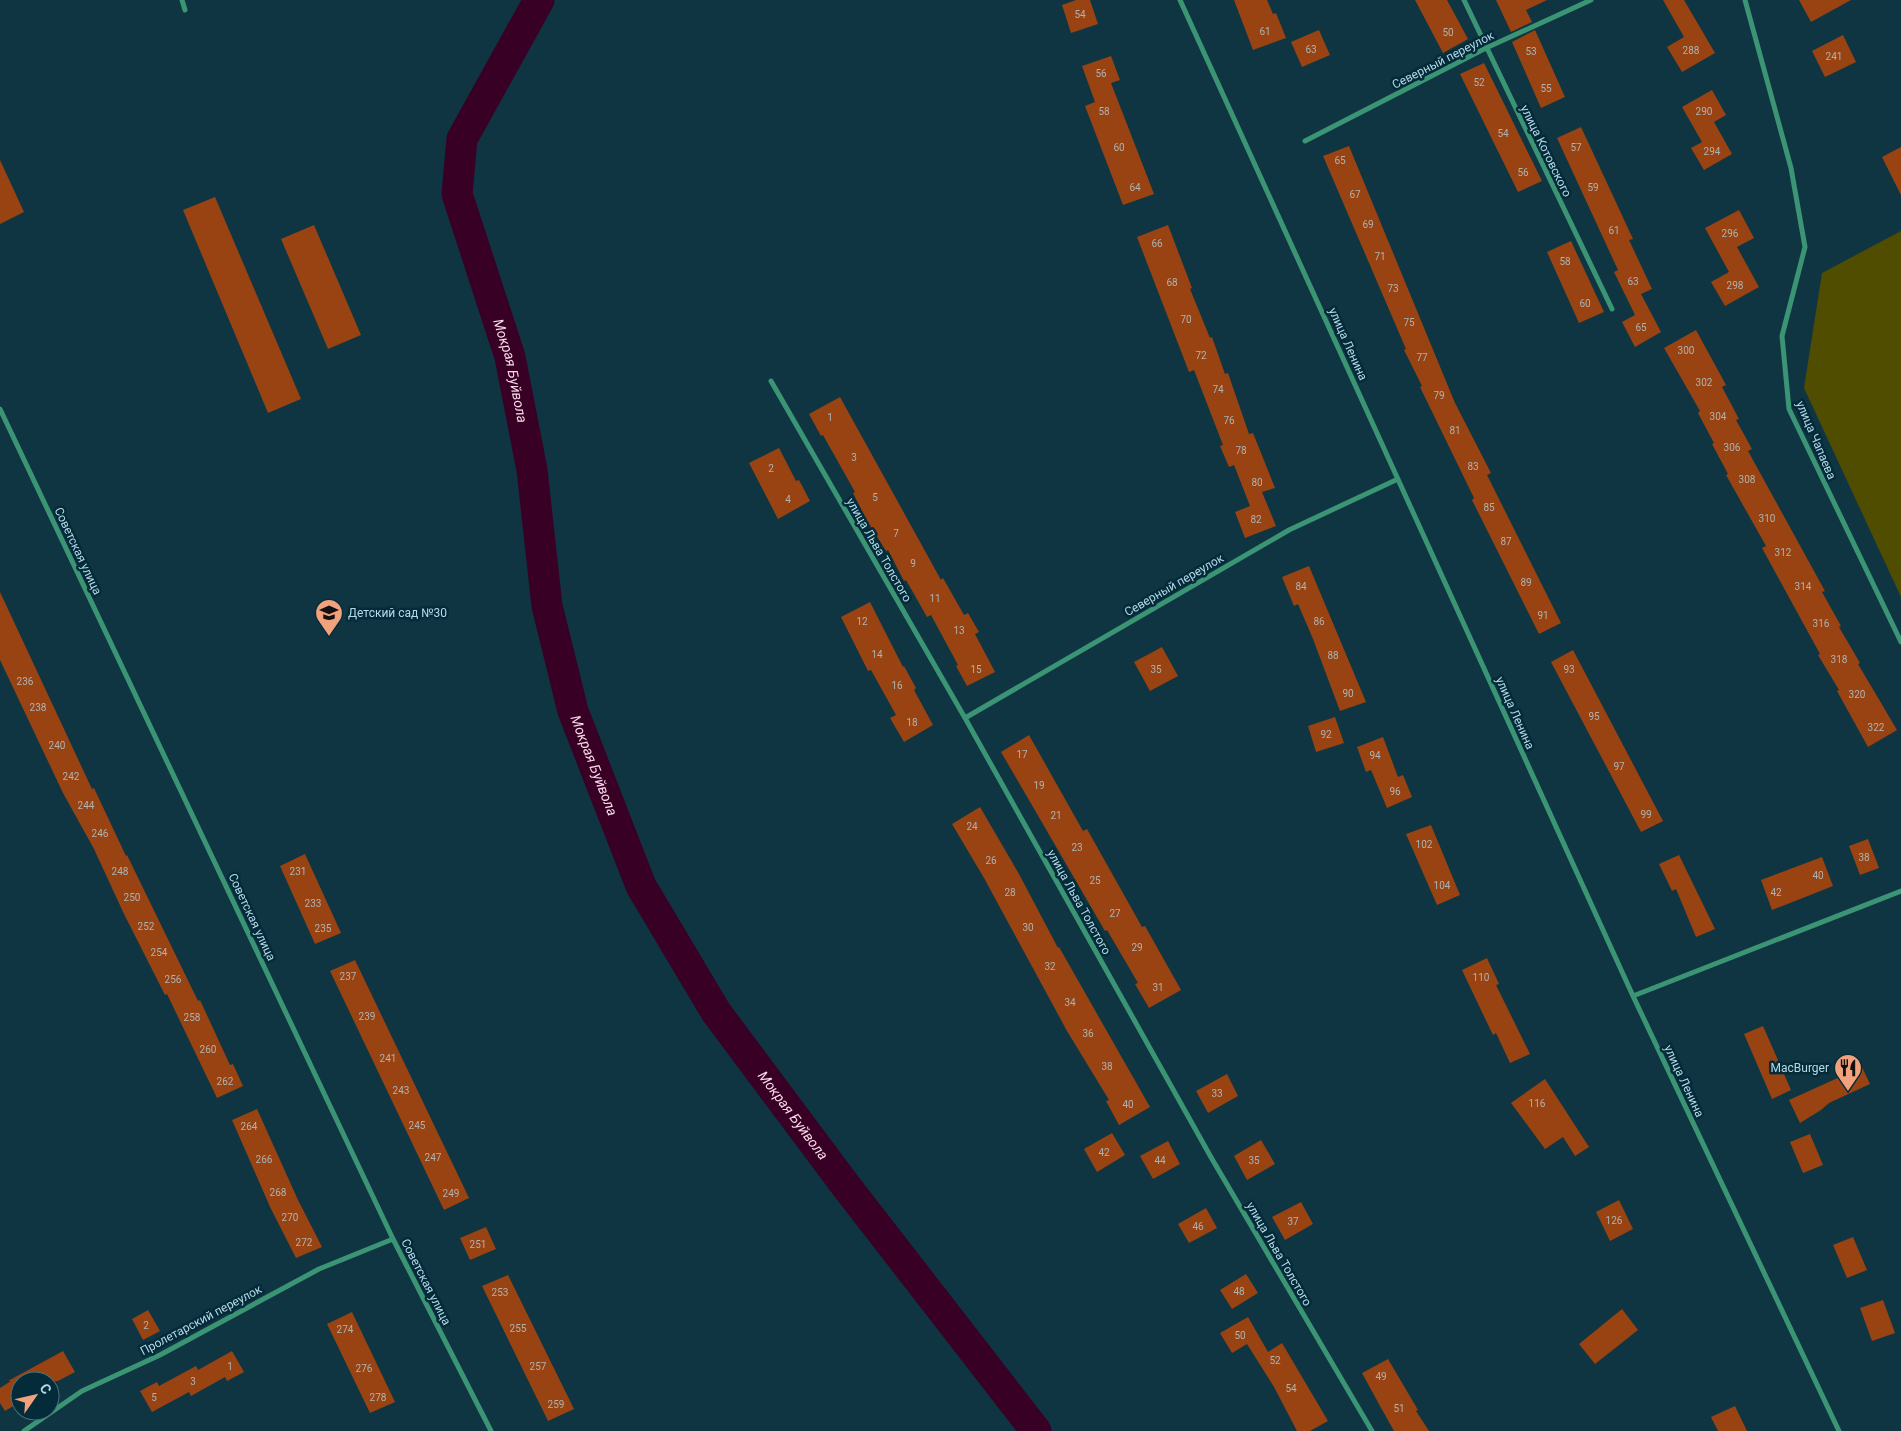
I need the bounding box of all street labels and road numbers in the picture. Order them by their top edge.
street label: Северный переулок [1390,28,1497,92]
street label: улица Котовского [1518,103,1574,199]
street label: улица Ленина [1326,305,1370,383]
street label: улица Чапаева [1793,399,1839,481]
street label: улица Льва Толстого [844,496,915,605]
street label: Советская улица [52,505,104,597]
street label: Северный переулок [1122,551,1227,619]
street label: улица Ленина [1493,674,1537,752]
street label: улица Льва Толстого [1044,847,1114,957]
street label: Советская улица [226,871,278,963]
street label: улица Ленина [1661,1043,1707,1119]
street label: улица Льва Толстого [1244,1200,1315,1309]
street label: Советская улица [398,1237,454,1327]
street label: Пролетарский переулок [138,1282,265,1358]

